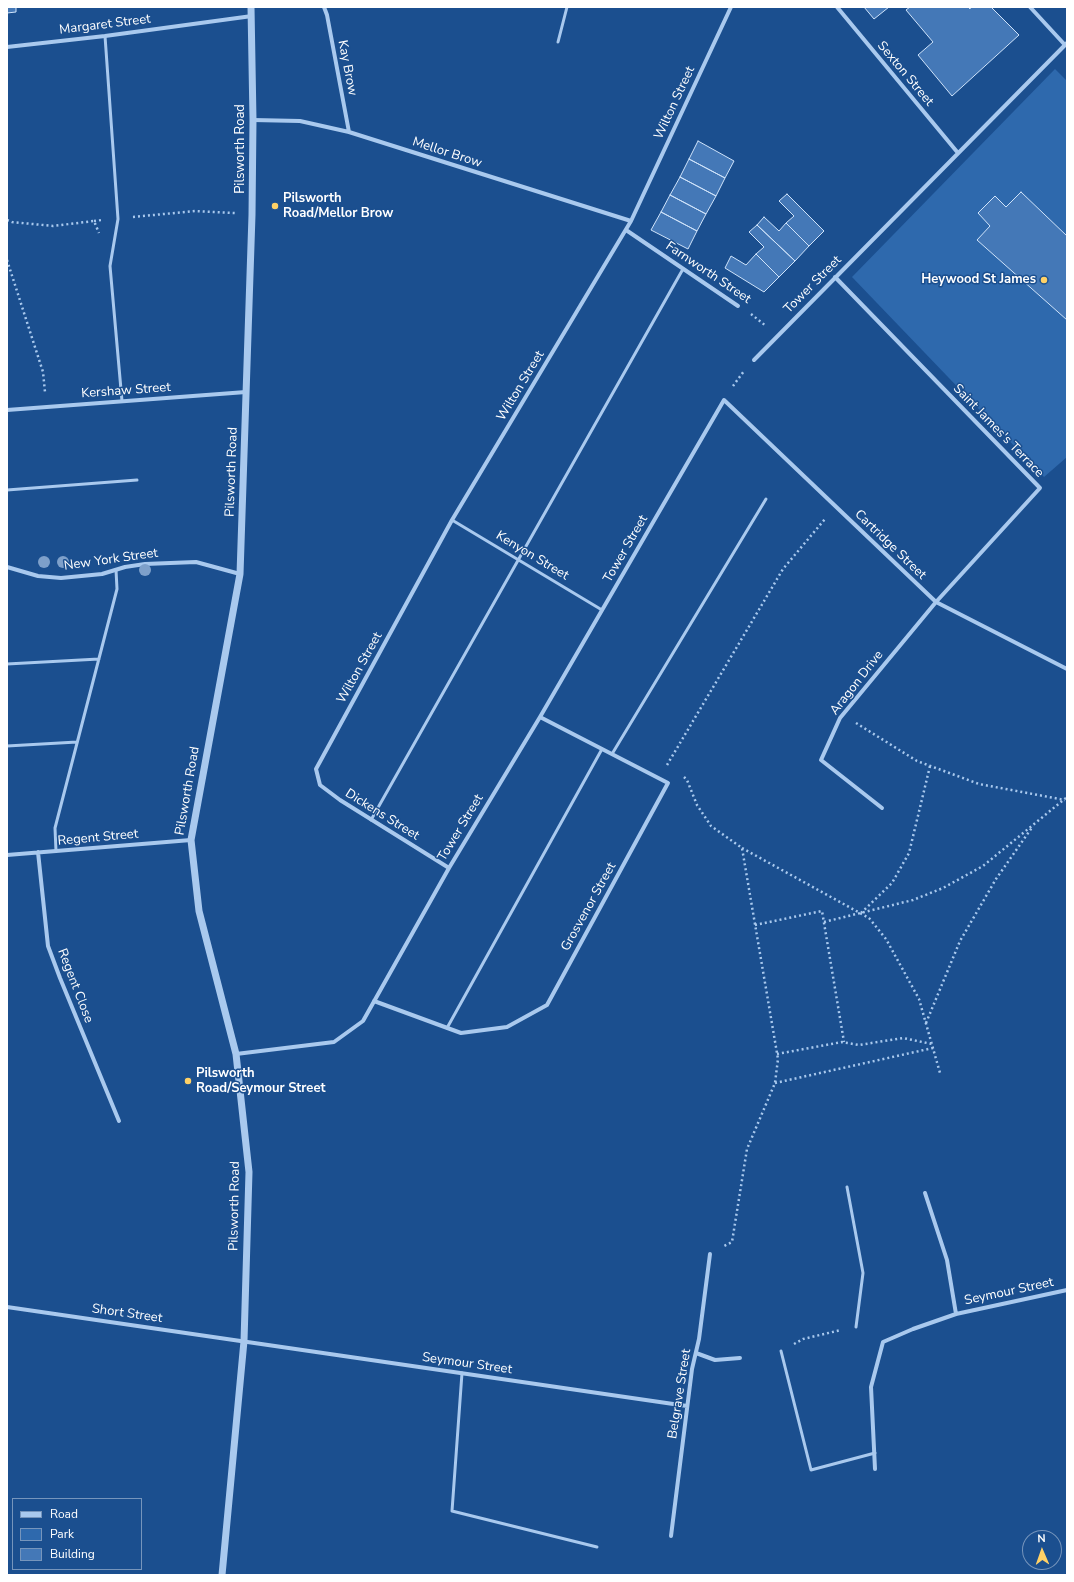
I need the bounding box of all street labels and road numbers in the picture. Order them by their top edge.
street label: Margaret Street [58,12,152,38]
street label: Kay Brow [334,39,360,97]
street label: Sexton Street [873,39,937,109]
street label: Wilton Street [651,64,699,142]
street label: Pilsworth Road [233,104,249,194]
street label: Mellor Brow [410,134,484,172]
street label: Farnworth Street [662,239,754,307]
street label: Tower Street [781,253,845,317]
street label: Wilton Street [494,348,548,424]
street label: Kershaw Street [81,380,171,402]
street label: Saint James's Terrace [949,381,1047,481]
street label: Pilsworth Road [223,427,241,517]
street label: Cartridge Street [851,507,929,583]
street label: Tower Street [600,513,652,585]
street label: Kenyon Street [493,528,571,584]
street label: New York Street [63,546,159,574]
street label: Wilton Street [334,630,386,706]
street label: Aragon Drive [827,648,887,718]
street label: Pilsworth Road [173,745,203,837]
street label: Dickens Street [342,786,422,844]
street label: Tower Street [435,792,487,864]
street label: Regent Street [57,827,139,849]
street label: Grosvenor Street [558,860,620,954]
street label: Regent Close [54,947,96,1025]
street label: Pilsworth Road [226,1161,244,1251]
street label: Seymour Street [963,1275,1055,1309]
street label: Short Street [91,1301,163,1327]
street label: Belgrave Street [665,1348,695,1440]
street label: Seymour Street [421,1350,513,1378]

